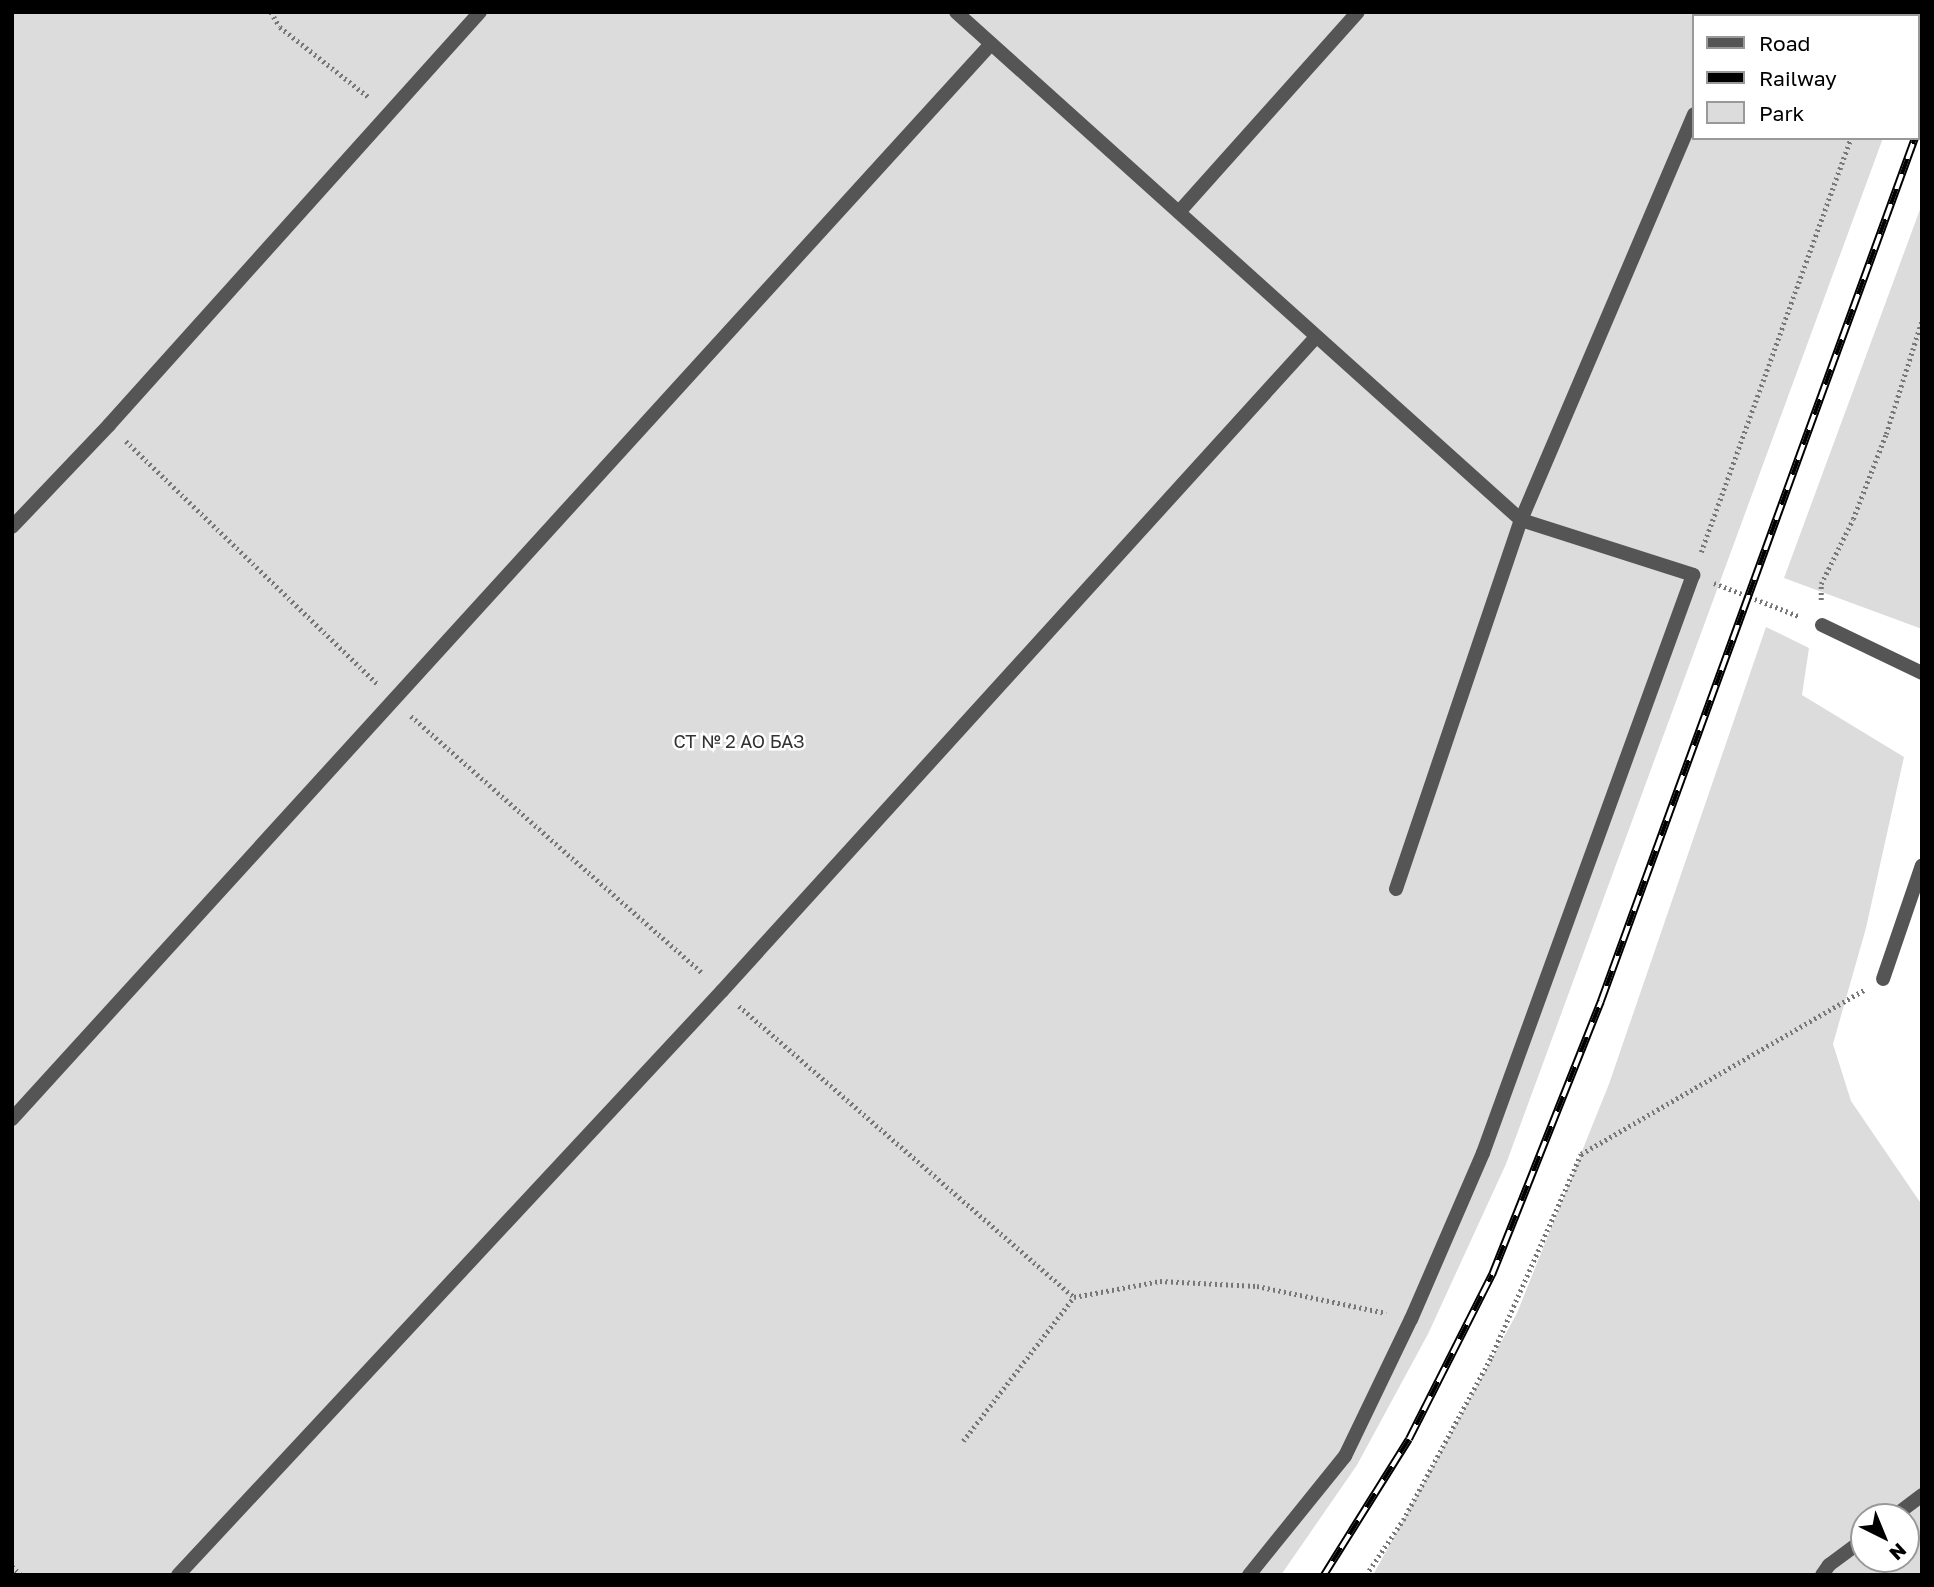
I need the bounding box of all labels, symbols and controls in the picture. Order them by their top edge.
legend [1692,14,1920,140]
text: Road [1759,30,1810,56]
text: Railway [1759,65,1837,91]
text: Park [1759,100,1804,126]
park label: СТ № 2 АО БАЗ [673,730,805,752]
north arrow [1850,1503,1920,1573]
text: N [1885,1539,1911,1566]

